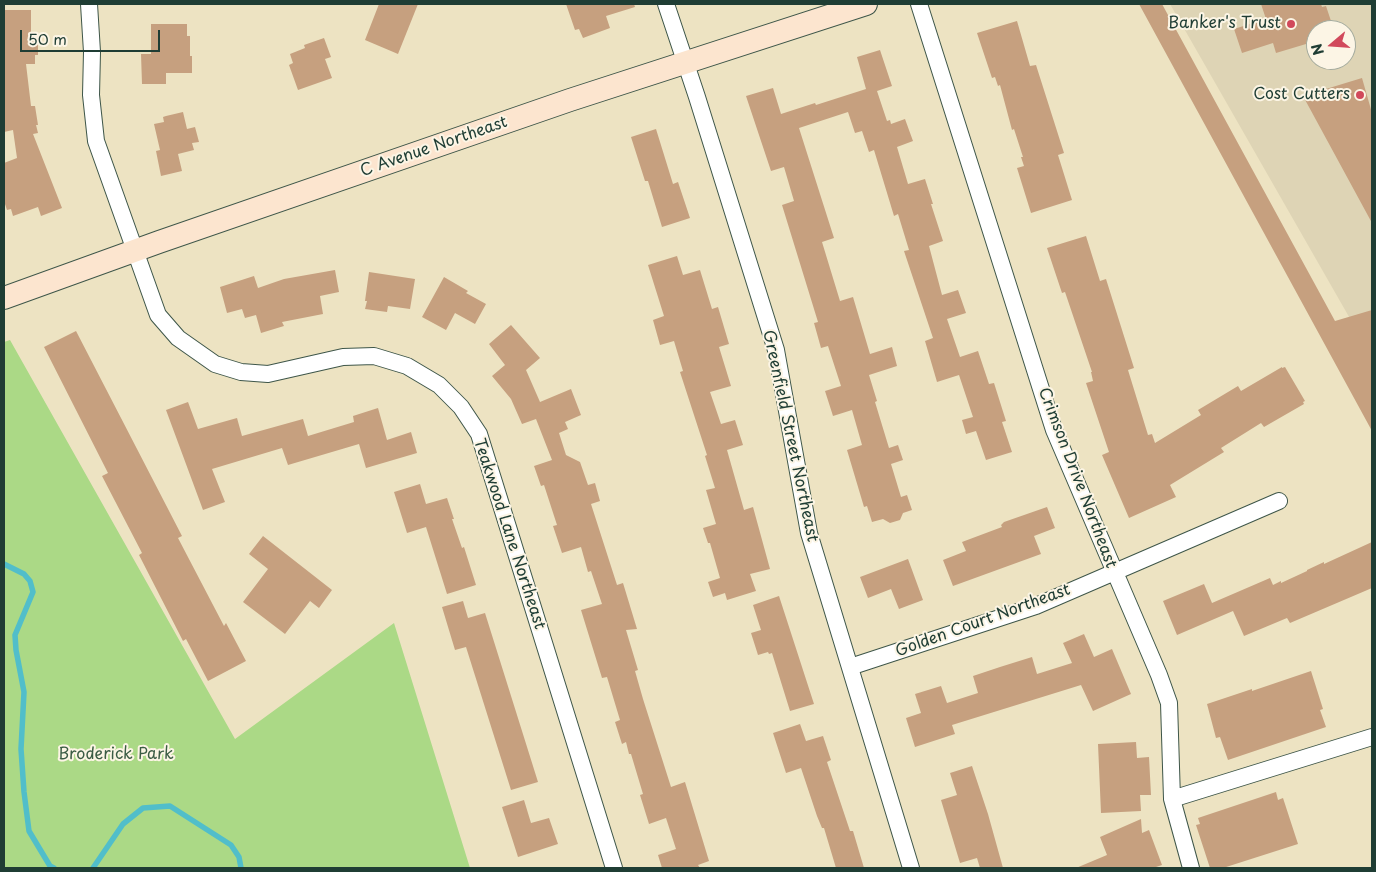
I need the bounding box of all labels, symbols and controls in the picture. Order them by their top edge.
place label: Banker's Trust [1168,14,1281,34]
marker: Banker's Trust [1285,18,1297,30]
scale bar [22,20,162,52]
north arrow [1306,20,1356,70]
text: 50 m [28,27,67,50]
text: N [1306,41,1329,58]
place label: Cost Cutters [1253,85,1350,105]
marker: Cost Cutters [1354,89,1366,101]
street label: C Avenue Northeast [358,113,510,181]
street label: Greenfield Street Northeast [758,328,822,544]
street label: Crimson Drive Northeast [1034,385,1120,571]
street label: Teakwood Lane Northeast [469,436,549,632]
street label: Golden Court Northeast [893,580,1073,662]
park label: Broderick Park [58,745,174,765]

